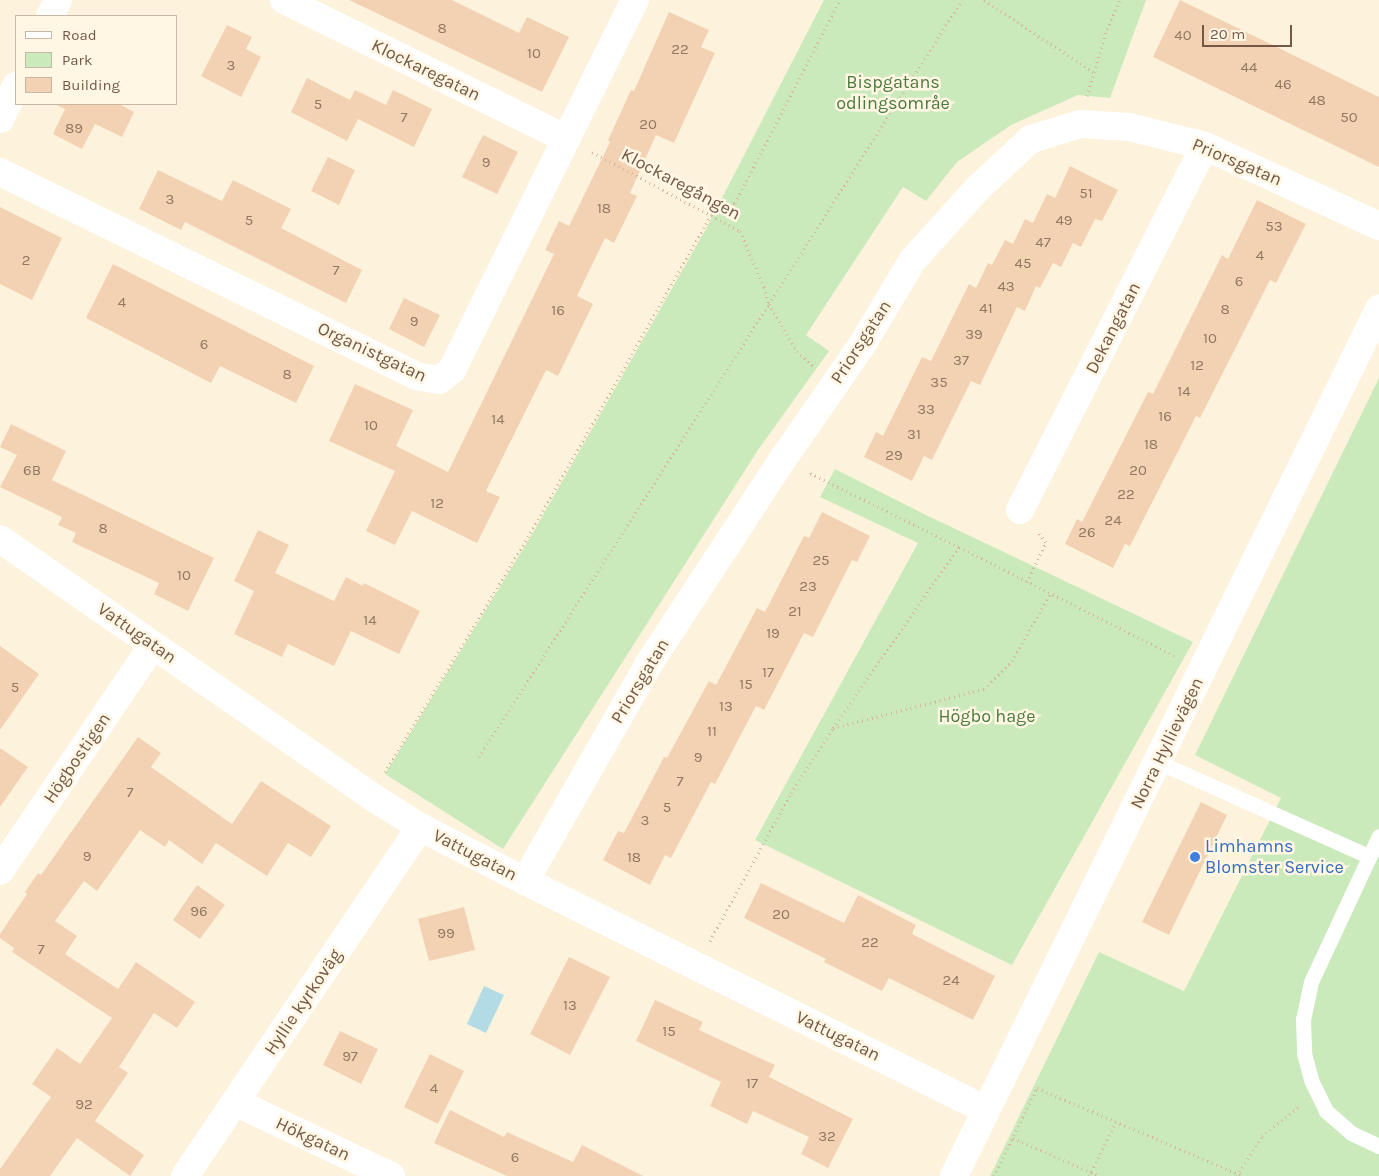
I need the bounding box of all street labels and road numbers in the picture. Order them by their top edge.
street label: Klockaregatan [368,34,484,106]
street label: Priorsgatan [1189,133,1285,191]
street label: Klockaregången [618,143,744,225]
street label: Dekangatan [1081,279,1145,377]
street label: Priorsgatan [826,296,896,388]
street label: Organistgatan [314,317,430,387]
street label: Vattugatan [93,598,181,668]
street label: Priorsgatan [606,635,674,727]
street label: Norra Hyllievägen [1126,674,1208,812]
street label: Högbostigen [39,709,115,807]
street label: Vattugatan [429,825,521,885]
street label: Hyllie kyrkoväg [260,945,346,1059]
street label: Vattugatan [792,1006,884,1066]
street label: Hökgatan [272,1112,354,1166]

